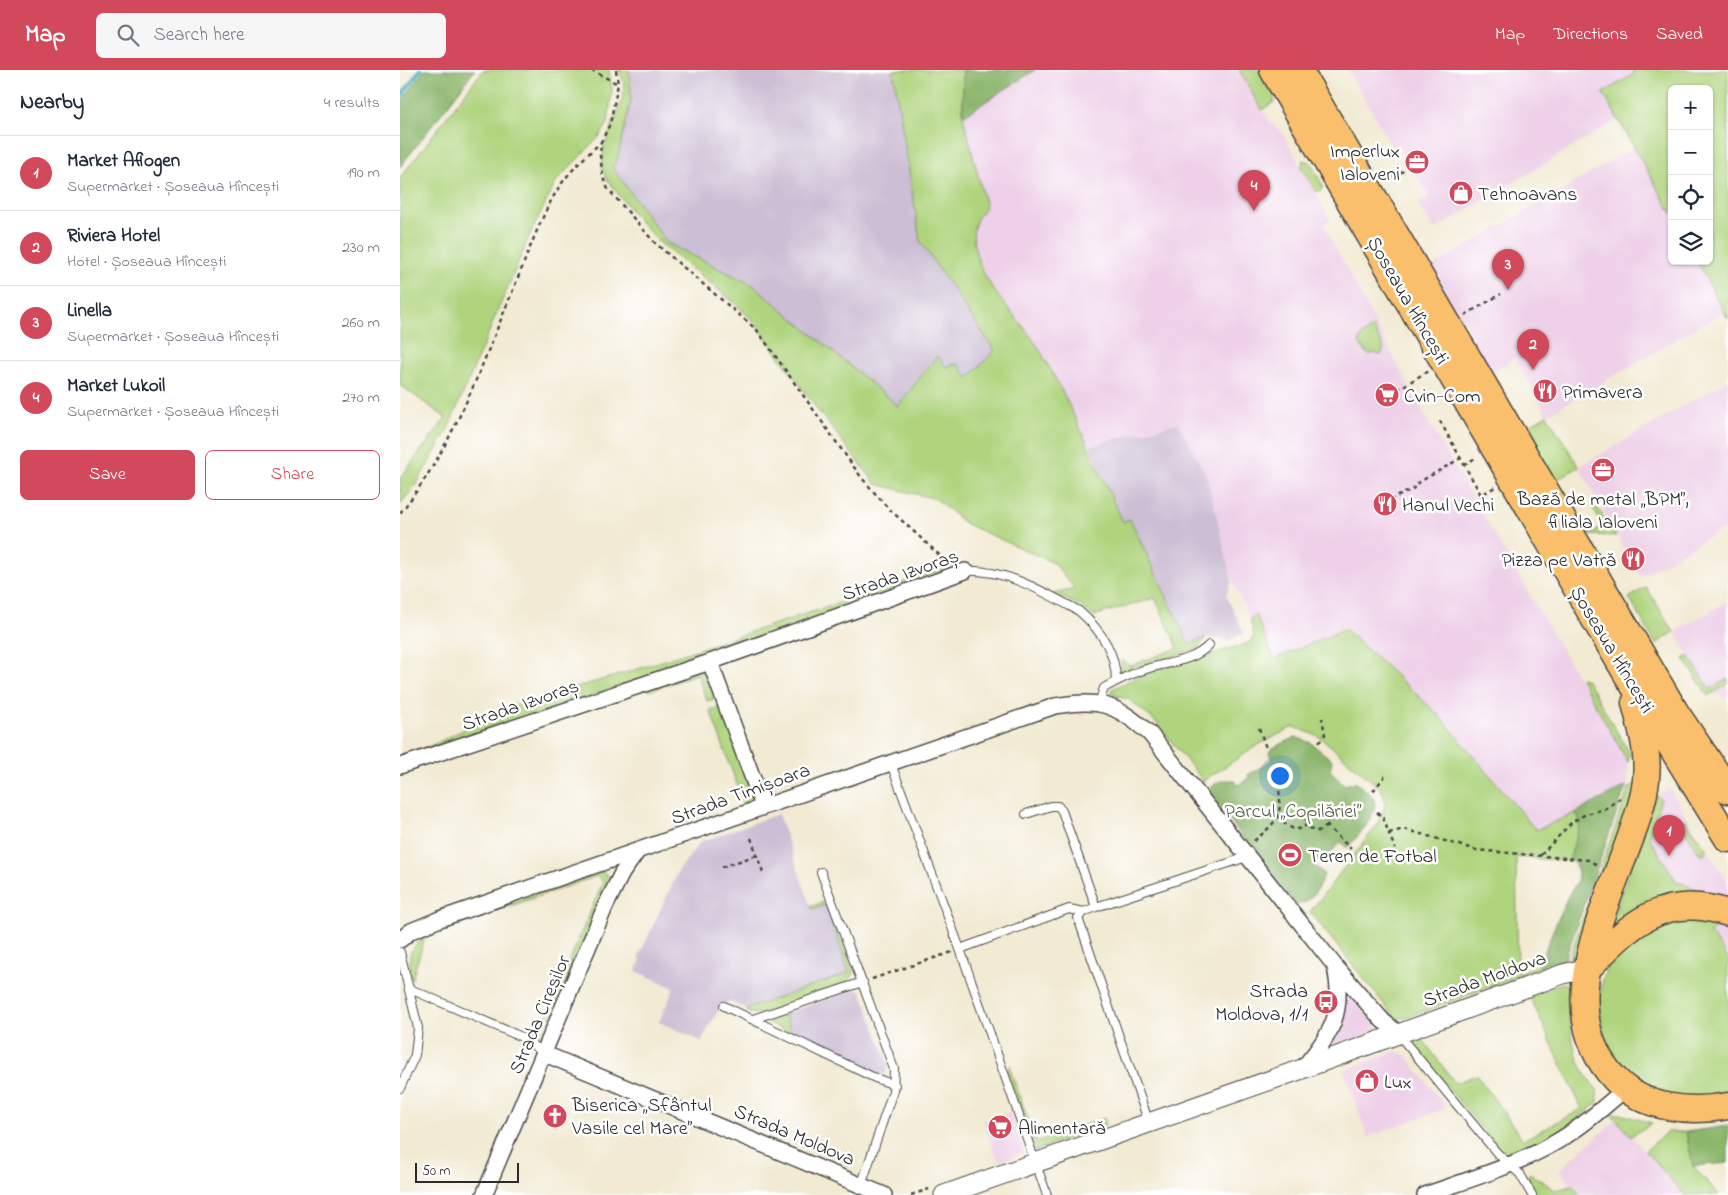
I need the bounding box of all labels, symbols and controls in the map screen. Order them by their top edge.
search box [96,13,446,58]
text: Map [25,18,66,53]
icon: search [114,21,142,49]
text: Search here [154,22,245,49]
text: Map [1495,22,1525,48]
text: Directions [1553,22,1628,48]
text: Saved [1656,22,1703,48]
map controls [1668,85,1713,265]
button: + [1668,85,1713,130]
text: Nearby [20,88,84,118]
text: 4 results [324,91,380,115]
button: − [1668,130,1713,175]
place label: Imperlux Ialoveni [1330,138,1400,190]
text: Market Aflogen [67,148,180,175]
office icon: Imperlux Ialoveni [1404,149,1430,175]
text: 1 [33,161,39,185]
text: 190 m [347,161,380,185]
pin: 4 [1238,170,1270,211]
text: Supermarket · Șoseaua Hîncești [67,175,279,199]
button: locate [1668,175,1713,220]
shop icon: Tehnoavans [1448,180,1474,206]
place label: Tehnoavans [1478,181,1578,210]
button: layers [1668,220,1713,265]
text: Riviera Hotel [67,223,160,250]
street label: Șoseaua Hîncești [1358,232,1455,371]
text: 2 [32,236,40,260]
text: 230 m [342,236,380,260]
pin: 3 [1492,249,1524,290]
text: Hotel · Șoseaua Hîncești [67,250,226,274]
text: Linella [67,298,112,325]
text: 3 [33,311,39,335]
text: 260 m [342,311,380,335]
text: Supermarket · Șoseaua Hîncești [67,325,279,349]
pin: 2 [1517,329,1549,370]
text: Market Lukoil [67,373,165,400]
restaurant icon: Primavera [1532,378,1558,404]
place label: Primavera [1562,379,1643,408]
supermarket icon: Cvin-Com [1374,382,1400,408]
place label: Cvin-Com [1404,383,1481,412]
text: 4 [33,386,39,410]
text: 270 m [342,386,380,410]
text: Supermarket · Șoseaua Hîncești [67,400,279,424]
button: Save [20,450,195,500]
button: Share [205,450,380,500]
office icon: Bază de metal „BPM”, filiala Ialoveni [1590,457,1616,483]
place label: Bază de metal „BPM”, filiala Ialoveni [1516,486,1689,538]
restaurant icon: Hanul Vechi [1372,491,1398,517]
place label: Hanul Vechi [1402,492,1494,521]
street label: Strada Izvoraș [838,543,963,610]
restaurant icon: Pizza pe Vatră [1620,546,1646,572]
place label: Pizza pe Vatră [1501,547,1616,576]
street label: Șoseaua Hîncești [1561,581,1660,719]
street label: Strada Izvoraș [458,673,583,740]
street label: Strada Timișoara [667,757,814,834]
your location [1267,763,1293,789]
park label: Parcul „Copilăriei” [1224,798,1362,827]
pin: 1 [1653,815,1685,856]
sports icon: Teren de Fotbal [1277,842,1303,868]
place label: Teren de Fotbal [1308,843,1437,872]
street label: Strada Moldova [1419,945,1550,1016]
street label: Strada Cireșilor [503,950,580,1079]
place label: Strada Moldova, 1/1 [1215,978,1308,1030]
bus stop icon: Strada Moldova, 1/1 [1313,989,1339,1015]
shop icon: Lux [1354,1068,1380,1094]
place label: Lux [1384,1069,1412,1098]
place label: Biserica „Sfântul Vasile cel Mare” [571,1092,712,1144]
street label: Strada Moldova [729,1098,859,1175]
church icon: Biserica „Sfântul Vasile cel Mare” [542,1103,568,1129]
supermarket icon: Alimentară [987,1114,1013,1140]
place label: Alimentară [1018,1115,1105,1144]
scale bar [415,1160,519,1183]
text: 50 m [422,1161,450,1182]

